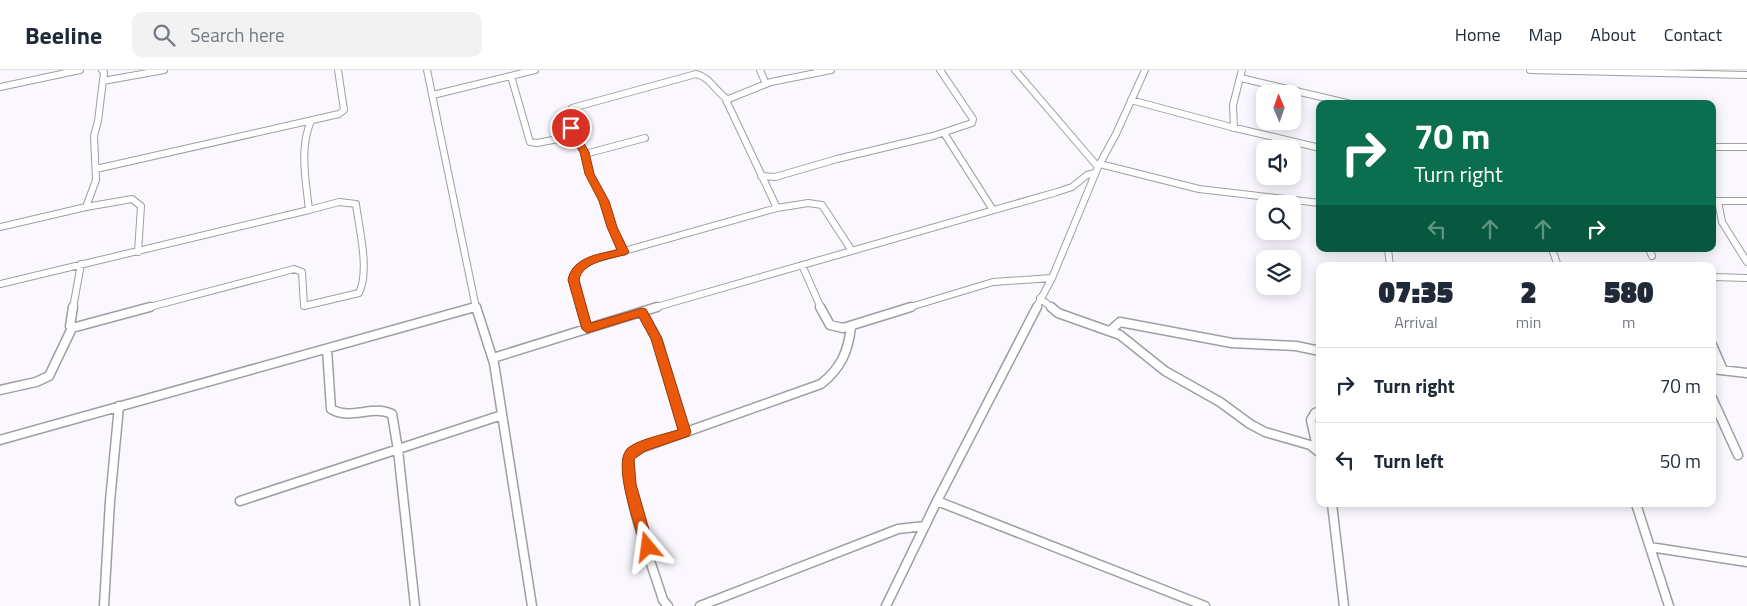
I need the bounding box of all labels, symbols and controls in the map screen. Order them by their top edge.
search box [132,12,482,57]
text: Beeline [25,17,102,53]
text: Search here [190,20,285,49]
icon: search [150,21,178,49]
text: Home [1455,21,1501,48]
text: Map [1529,21,1562,48]
text: About [1590,21,1636,48]
text: Contact [1664,21,1722,48]
north arrow [1256,85,1301,130]
map controls [1256,85,1301,295]
pin [550,107,592,149]
text: 70 m [1414,109,1490,163]
icon: arrive [557,114,585,142]
icon: right [1331,120,1396,185]
button: sound [1256,140,1301,185]
text: Turn right [1414,157,1503,191]
button: search [1256,195,1301,240]
icon: left [1423,215,1451,243]
icon: ahead [1476,215,1504,243]
icon: ahead [1529,215,1557,243]
icon: right [1582,215,1610,243]
button: layers [1256,250,1301,295]
text: 07:35 [1379,269,1453,315]
text: 2 [1520,269,1537,315]
text: 580 [1604,269,1653,315]
text: Arrival [1394,310,1438,334]
text: min [1516,310,1541,334]
text: m [1622,310,1635,334]
icon: right [1331,371,1359,399]
text: Turn right [1374,371,1455,400]
text: 70 m [1660,371,1701,400]
icon: left [1331,446,1359,474]
text: Turn left [1374,446,1444,475]
text: 50 m [1660,446,1701,475]
position arrow [621,520,673,572]

